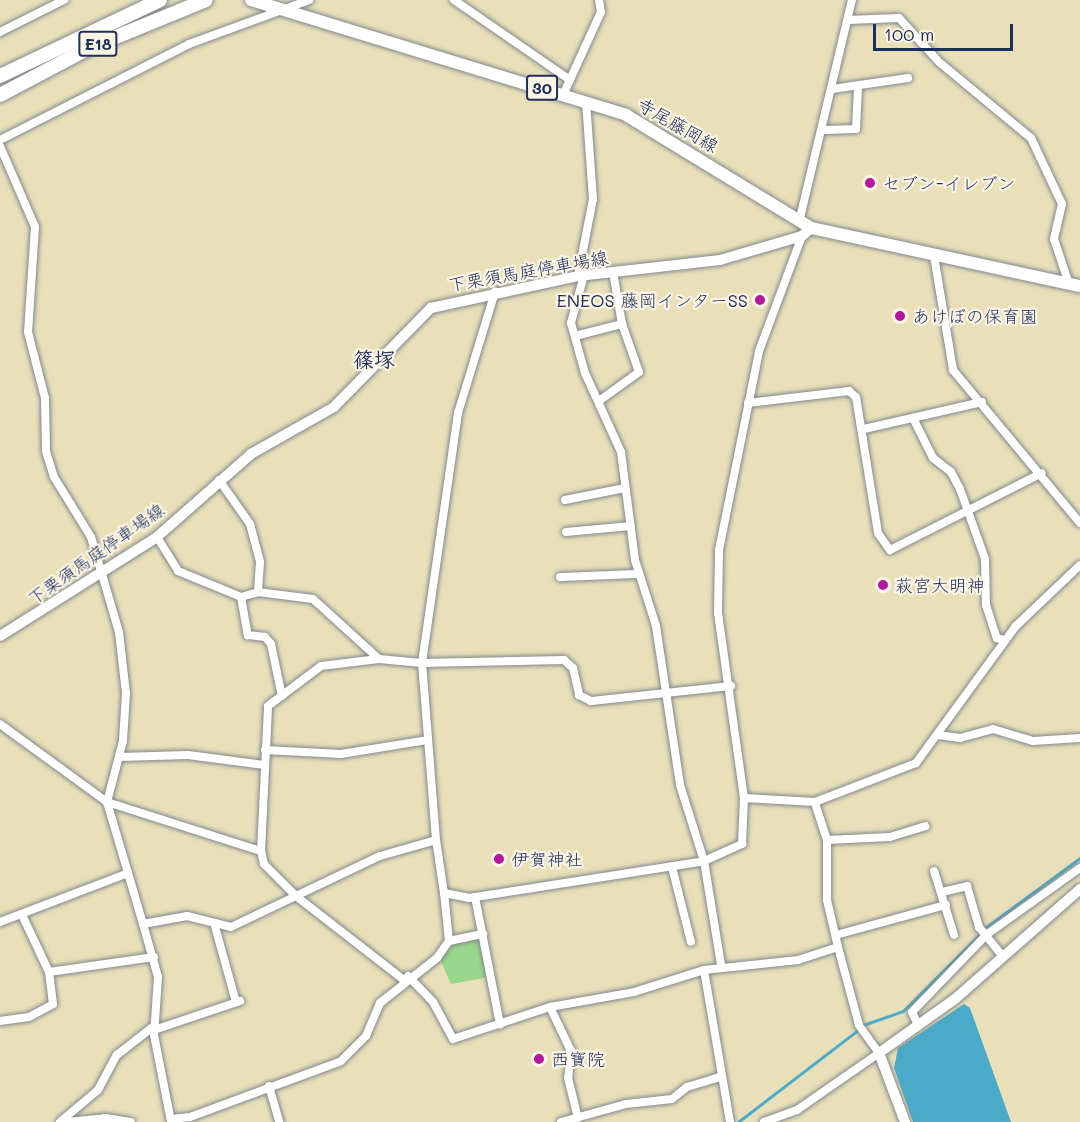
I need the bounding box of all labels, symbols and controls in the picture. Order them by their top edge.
scale bar [876,12,1016,50]
text: 100 m [884,22,934,46]
road number: E18 [77,31,119,57]
road number: 30 [526,75,558,101]
street label: 寺尾藤岡線 [634,93,722,157]
place label: セブン-イレブン [882,172,1016,194]
marker: セブン-イレブン [863,176,877,190]
street label: 下栗須馬庭停車場線 [446,246,610,296]
place label: ENEOS 藤岡インターSS [556,289,748,311]
marker: ENEOS 藤岡インターSS [753,293,767,307]
place label: あけぼの保育園 [912,305,1038,327]
marker: あけぼの保育園 [893,309,907,323]
district label: 篠塚 [353,346,395,372]
street label: 下栗須馬庭停車場線 [23,499,169,609]
place label: 萩宮大明神 [895,574,985,596]
marker: 萩宮大明神 [876,578,890,592]
place label: 伊賀神社 [511,848,583,870]
marker: 伊賀神社 [492,852,506,866]
place label: 西寶院 [551,1048,605,1070]
marker: 西寶院 [532,1052,546,1066]

